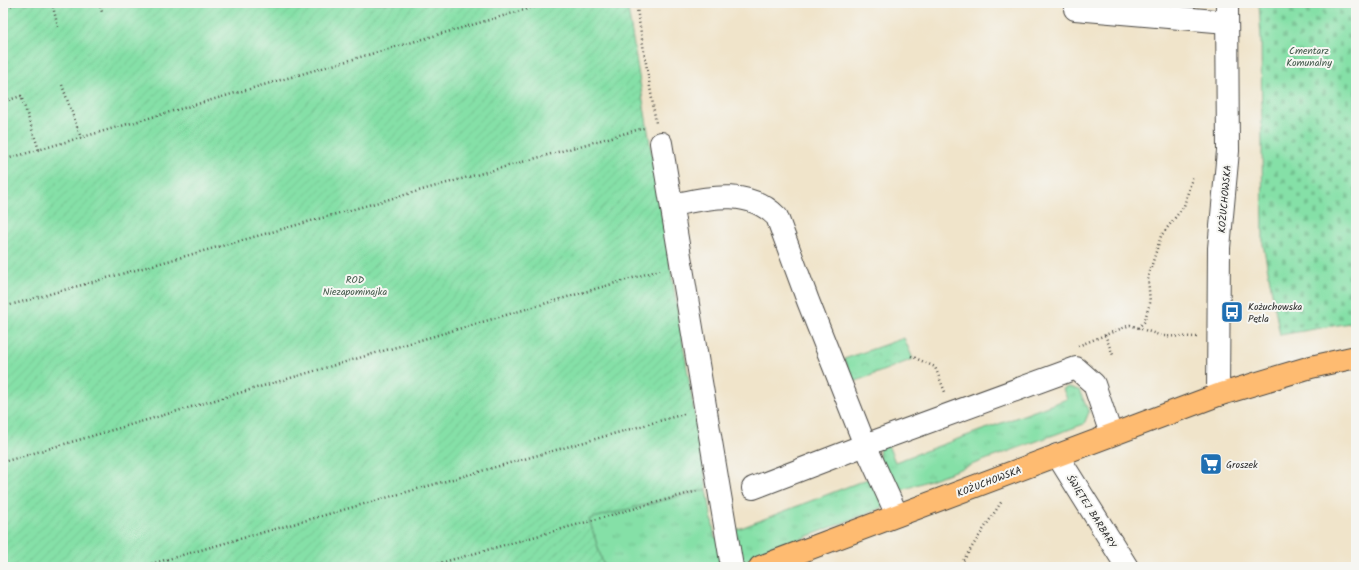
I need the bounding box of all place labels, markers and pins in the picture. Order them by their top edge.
bus stop icon: Kożuchowska Pętla [1219,299,1245,325]
place label: Kożuchowska Pętla [1248,299,1303,327]
supermarket icon: Groszek [1198,451,1224,477]
place label: Groszek [1226,457,1258,473]

